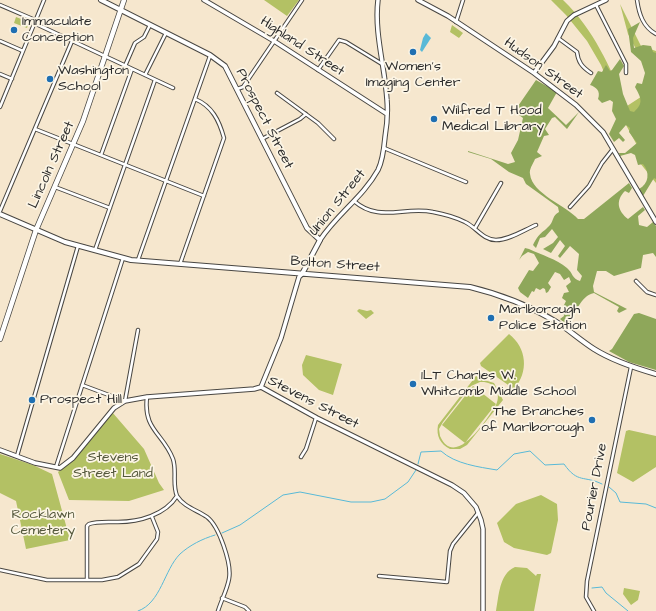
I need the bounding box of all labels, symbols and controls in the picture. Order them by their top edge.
place label: Immaculate Conception [22,14,94,46]
street label: Highland Street [257,14,347,80]
marker: Immaculate Conception [9,25,19,35]
street label: Hudson Street [500,35,586,103]
marker: Women's Imaging Center [408,47,418,57]
place label: Women's Imaging Center [366,59,460,92]
place label: Washington School [58,63,129,96]
street label: Prospect Street [231,66,297,172]
marker: Washington School [45,74,55,84]
place label: Wilfred T Hood Medical Library [442,103,544,136]
marker: Wilfred T Hood Medical Library [429,114,439,124]
street label: Lincoln Street [25,119,79,211]
street label: Union Street [306,166,370,240]
street label: Bolton Street [290,254,380,276]
place label: Marlborough Police Station [499,302,587,334]
marker: Marlborough Police Station [486,313,496,323]
place label: 1LT Charles W. Whitcomb Middle School [421,368,576,400]
street label: Stevens Street [265,373,361,433]
marker: 1LT Charles W. Whitcomb Middle School [408,379,418,389]
place label: Prospect Hill [40,392,122,408]
marker: Prospect Hill [27,395,37,405]
place label: The Branches of Marlborough [481,404,584,436]
marker: The Branches of Marlborough [587,415,597,425]
street label: Pourier Drive [578,442,612,532]
park label: Stevens Street Land [73,450,153,482]
park label: Rocklawn Cemetery [11,507,75,540]

